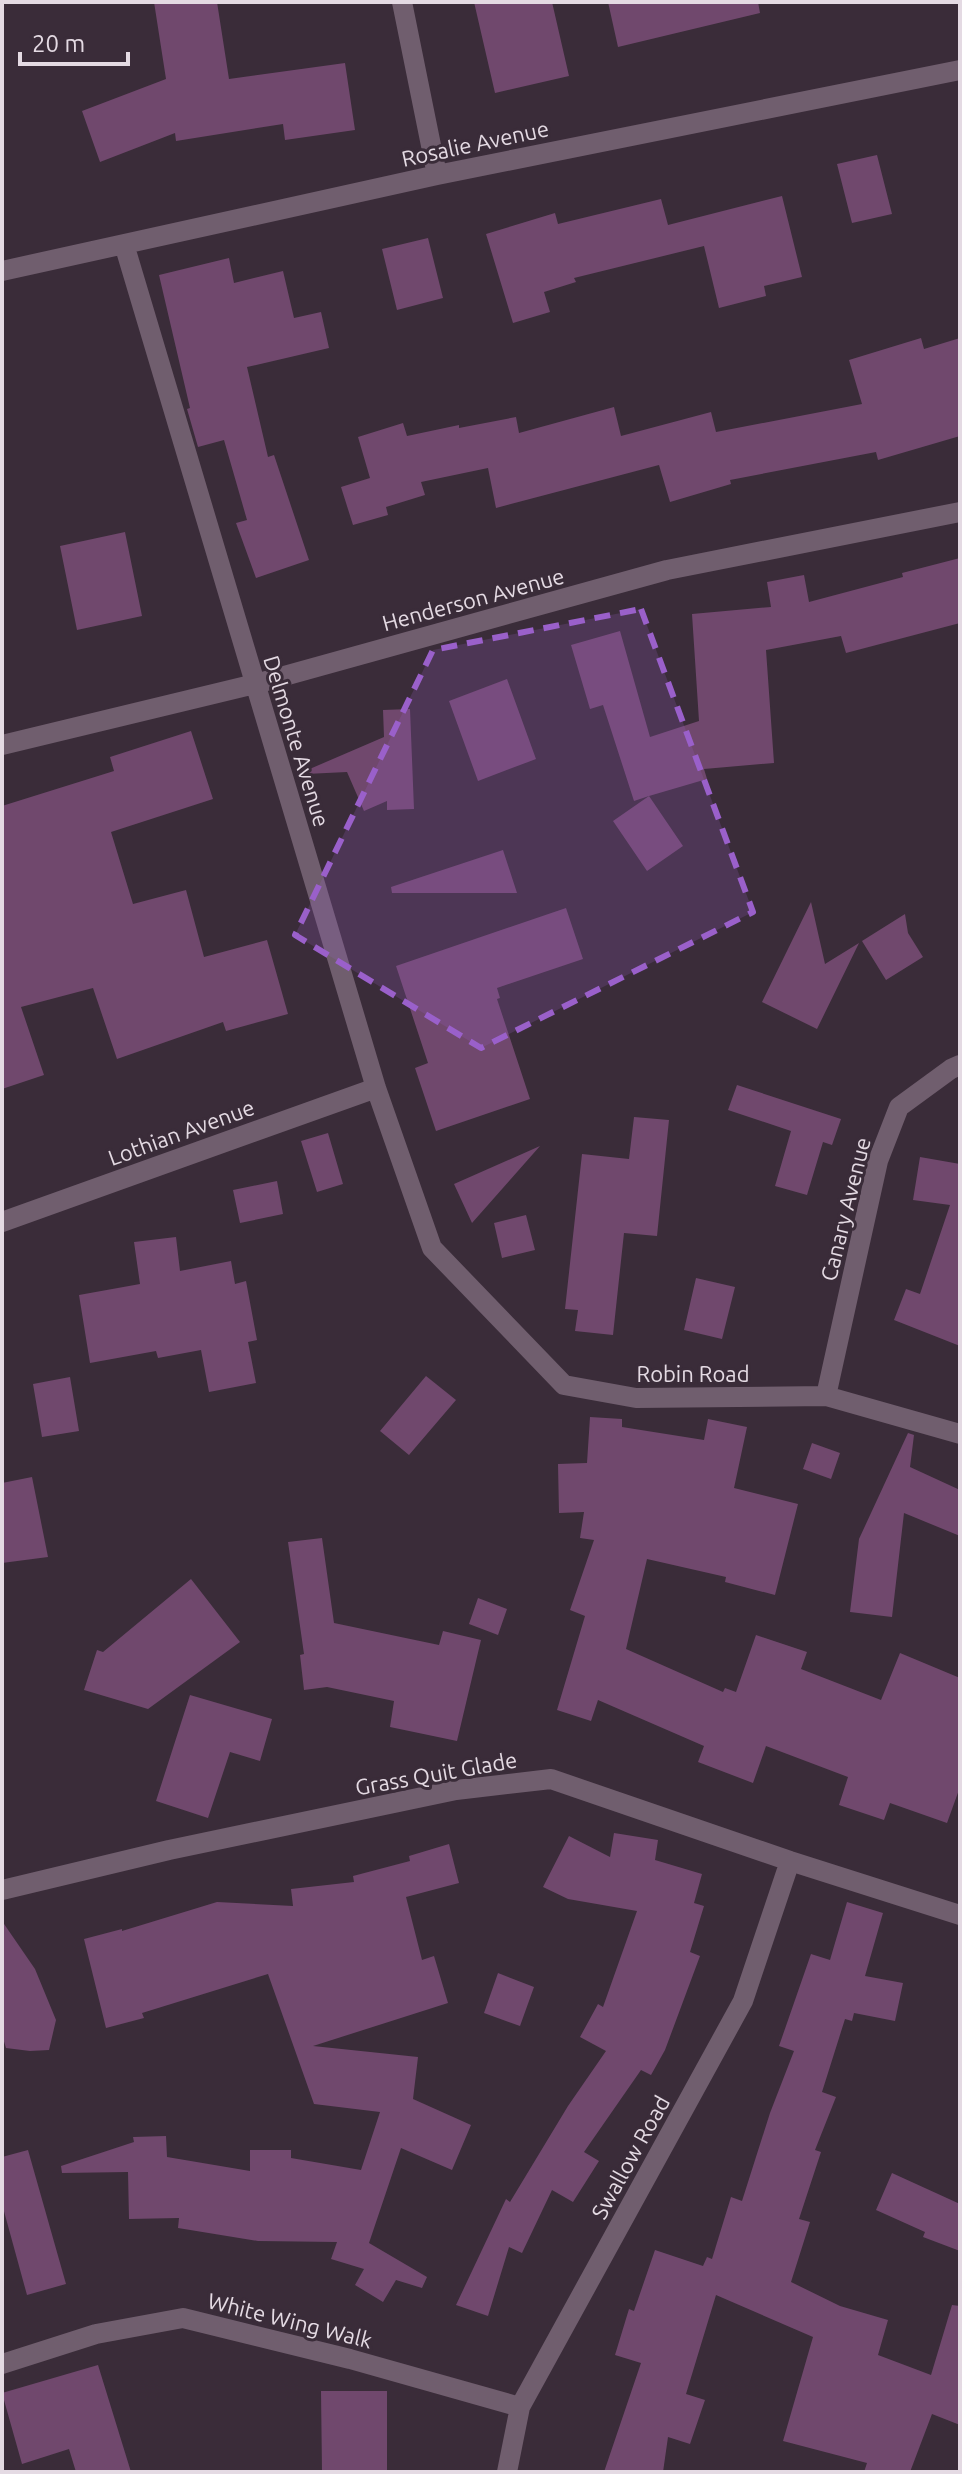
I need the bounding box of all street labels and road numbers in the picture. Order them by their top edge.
street label: Rosalie Avenue [399,115,551,171]
street label: Henderson Avenue [379,563,567,635]
street label: Delmonte Avenue [259,652,335,830]
street label: Lothian Avenue [105,1094,257,1170]
street label: Canary Avenue [815,1135,875,1283]
street label: Robin Road [636,1361,750,1386]
street label: Grass Quit Glade [353,1746,519,1800]
street label: Swallow Road [586,2091,674,2223]
street label: White Wing Walk [205,2287,375,2353]

